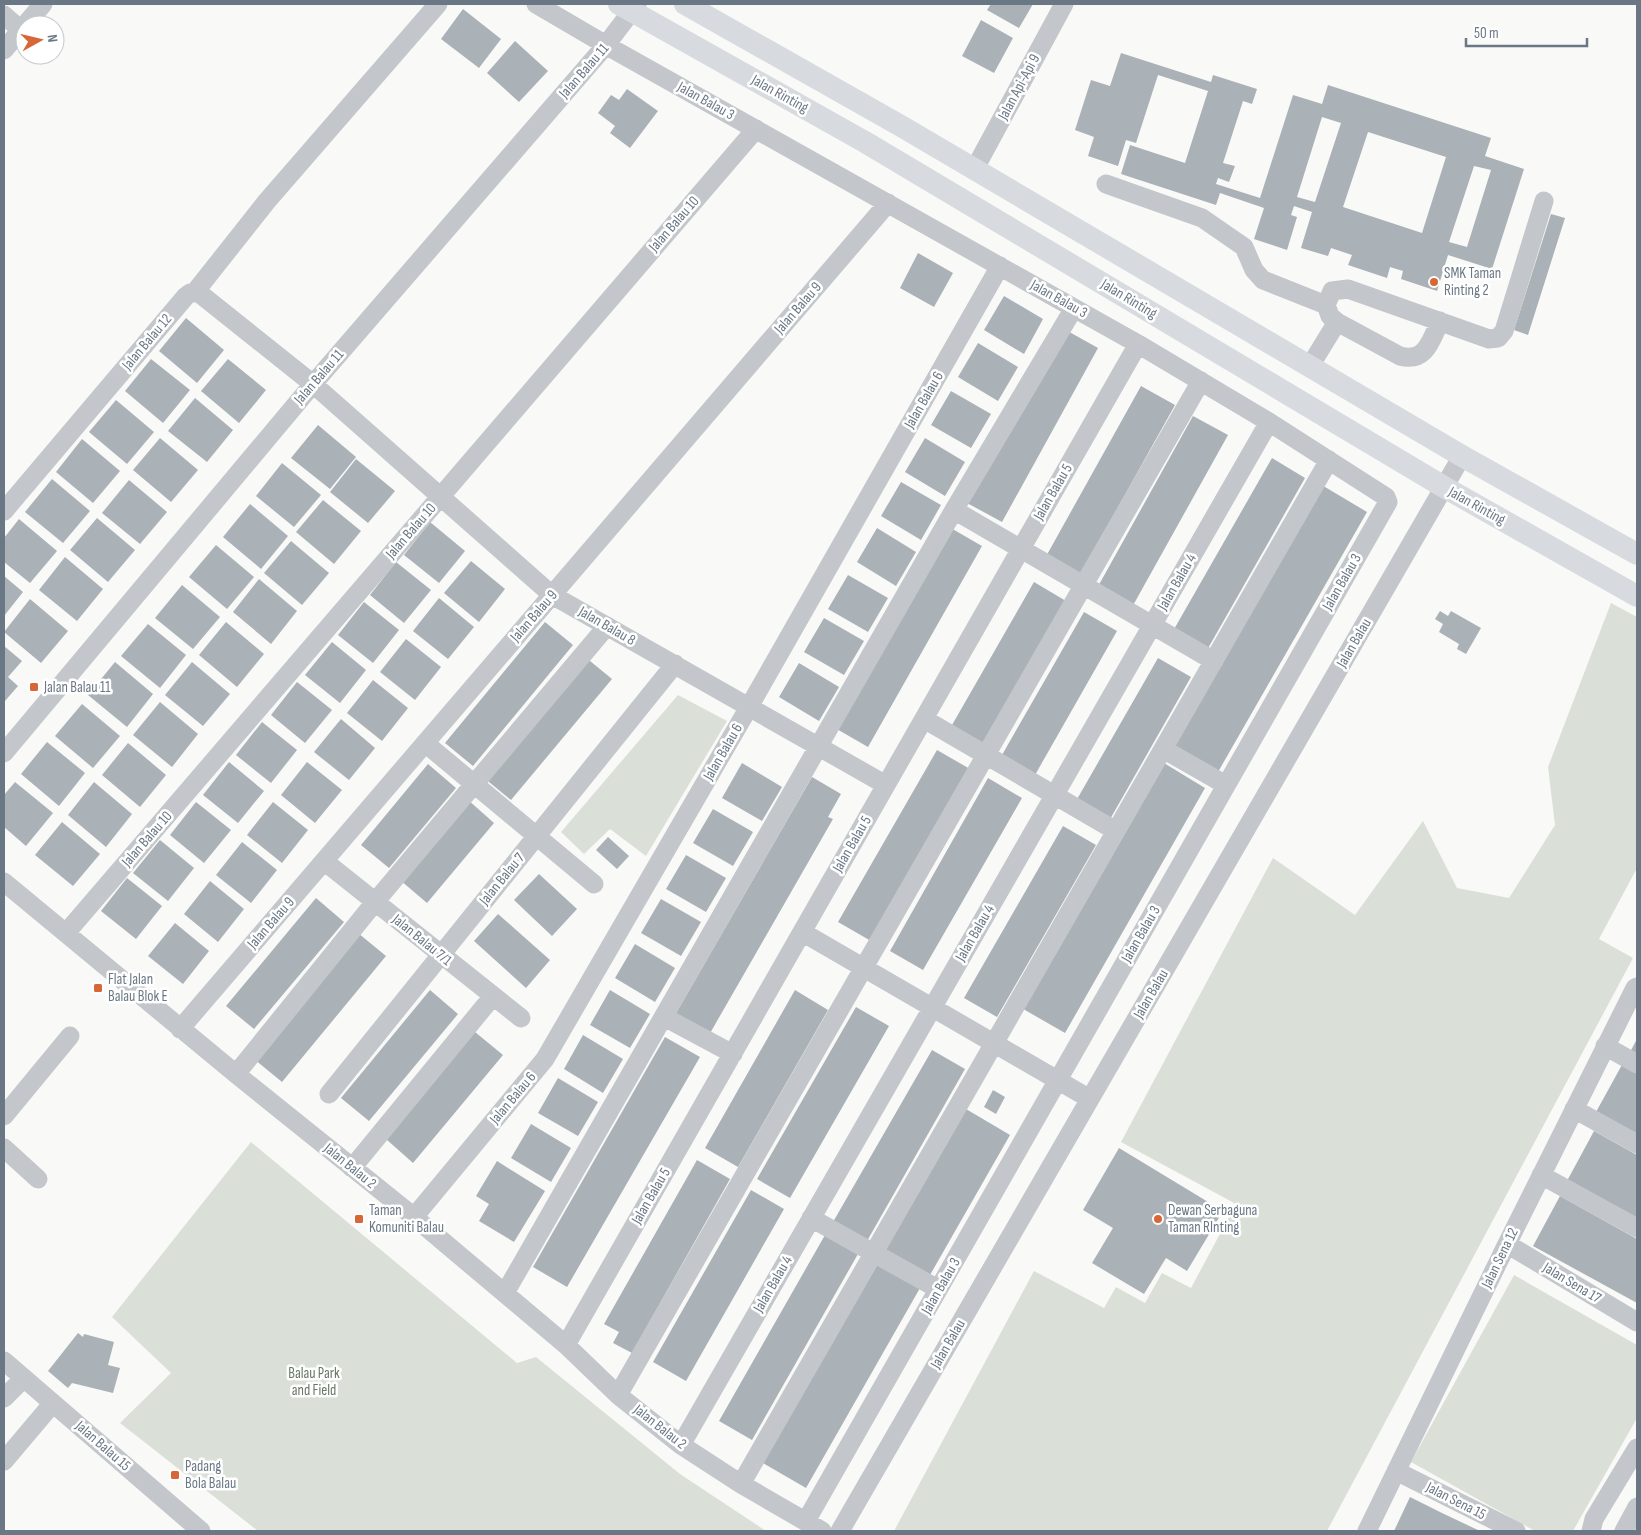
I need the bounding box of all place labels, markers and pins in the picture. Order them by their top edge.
place label: SMK Taman Rinting 2 [1444,264,1501,300]
marker: SMK Taman Rinting 2 [1428,276,1440,288]
place label: Jalan Balau 11 [43,678,111,697]
marker: Jalan Balau 11 [28,681,40,693]
place label: Flat Jalan Balau Blok E [108,970,168,1006]
marker: Flat Jalan Balau Blok E [92,982,104,994]
place label: Taman Komuniti Balau [369,1201,444,1237]
place label: Dewan Serbaguna Taman RInting [1168,1201,1258,1237]
marker: Taman Komuniti Balau [353,1213,365,1225]
marker: Dewan Serbaguna Taman RInting [1152,1213,1164,1225]
place label: Padang Bola Balau [185,1457,236,1493]
marker: Padang Bola Balau [169,1469,181,1481]

